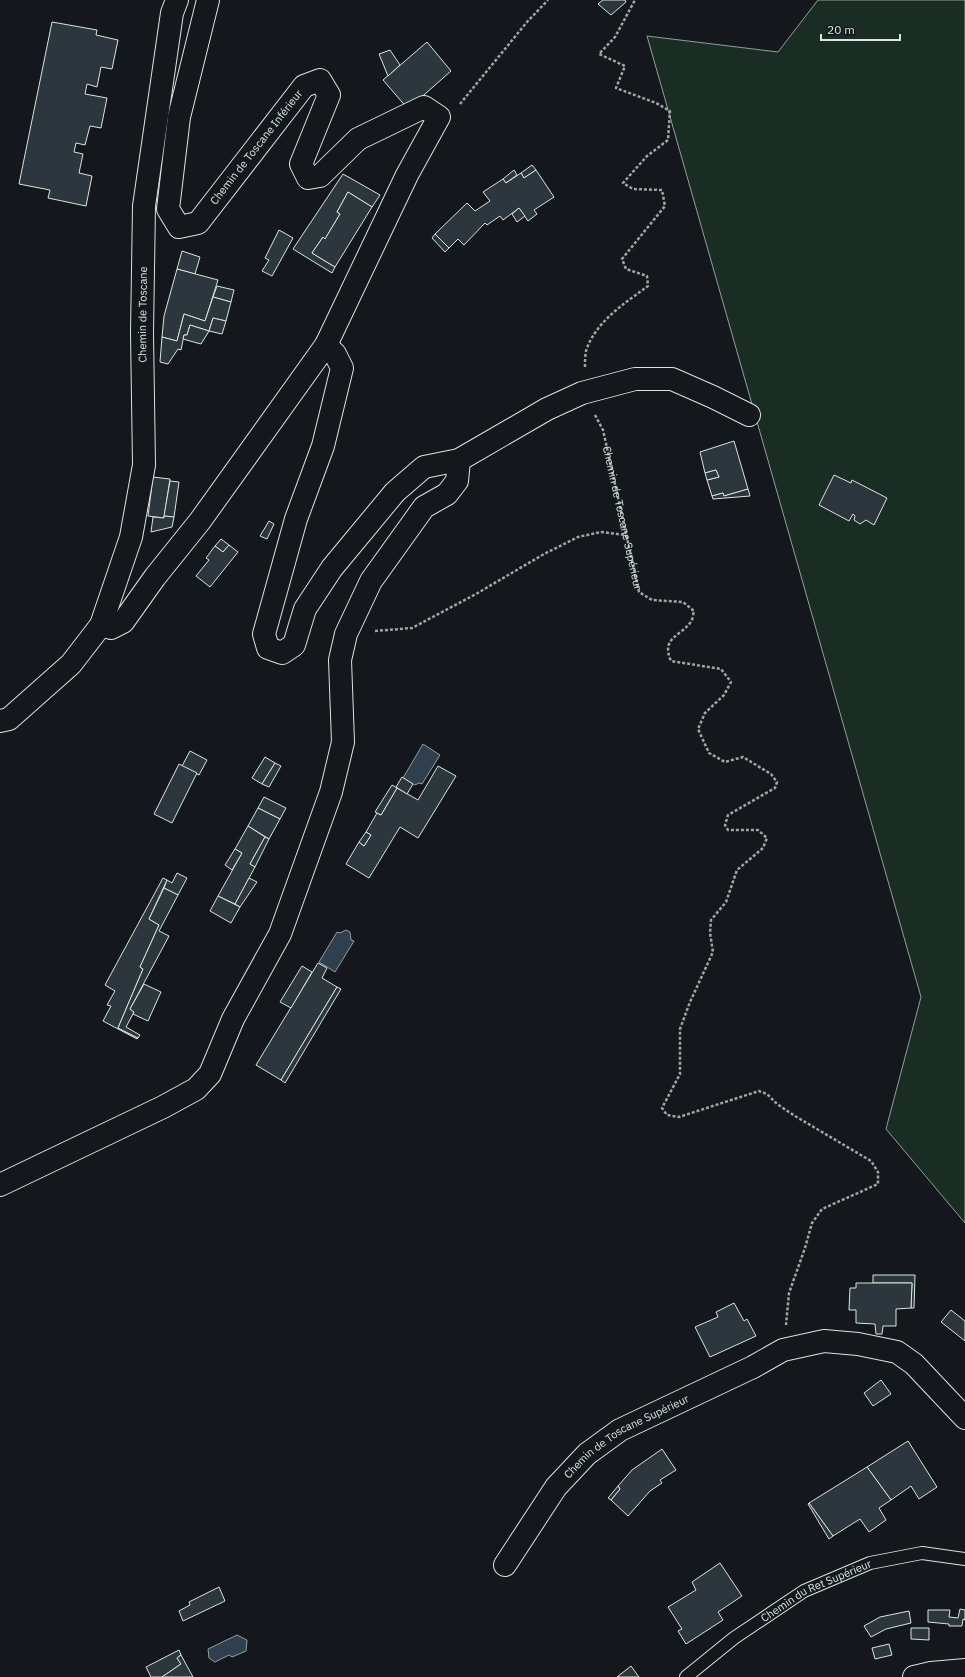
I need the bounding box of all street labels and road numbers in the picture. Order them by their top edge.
street label: Chemin de Toscane Inférieur [207,87,305,207]
street label: Chemin de Toscane [135,266,150,363]
street label: Chemin de Toscane Supérieur [600,445,645,591]
street label: Chemin de Toscane Supérieur [561,1391,691,1481]
street label: Chemin du Ret Supérieur [758,1556,873,1625]

